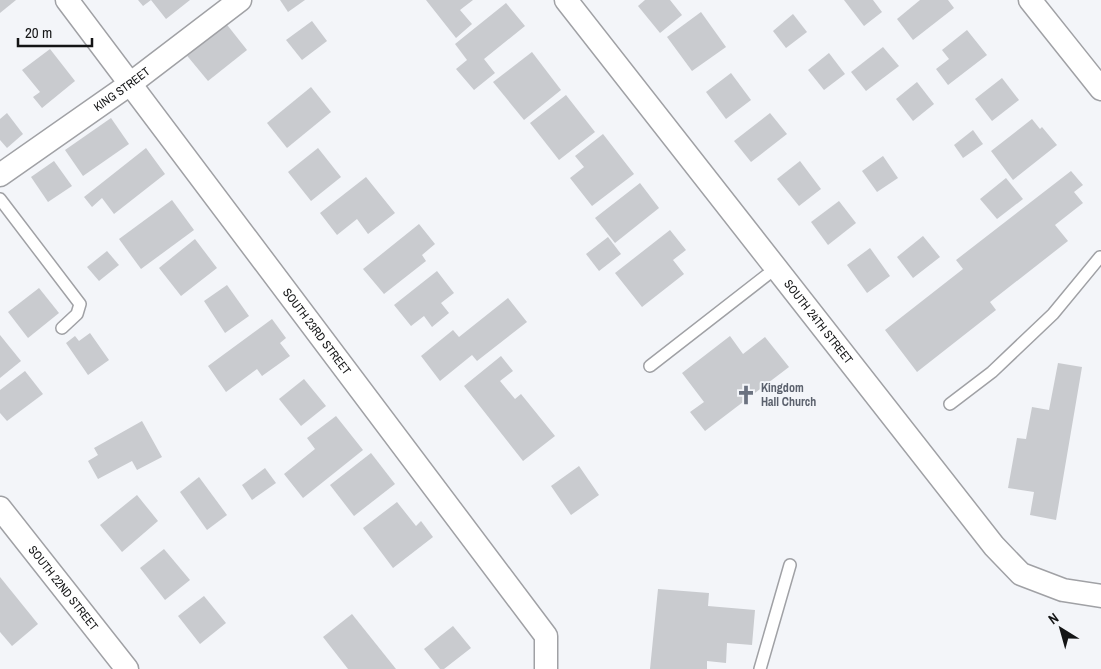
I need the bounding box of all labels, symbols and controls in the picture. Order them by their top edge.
scale bar [18,15,91,47]
text: 20 m [25,22,52,43]
street label: KING STREET [91,64,153,115]
street label: SOUTH 24TH STREET [780,276,856,367]
street label: SOUTH 23RD STREET [279,285,354,378]
place label: Kingdom Hall Church [761,380,816,410]
church icon: Kingdom Hall Church [735,384,757,406]
street label: SOUTH 22ND STREET [25,542,102,634]
north arrow [1036,604,1086,654]
text: N [1044,609,1062,628]

